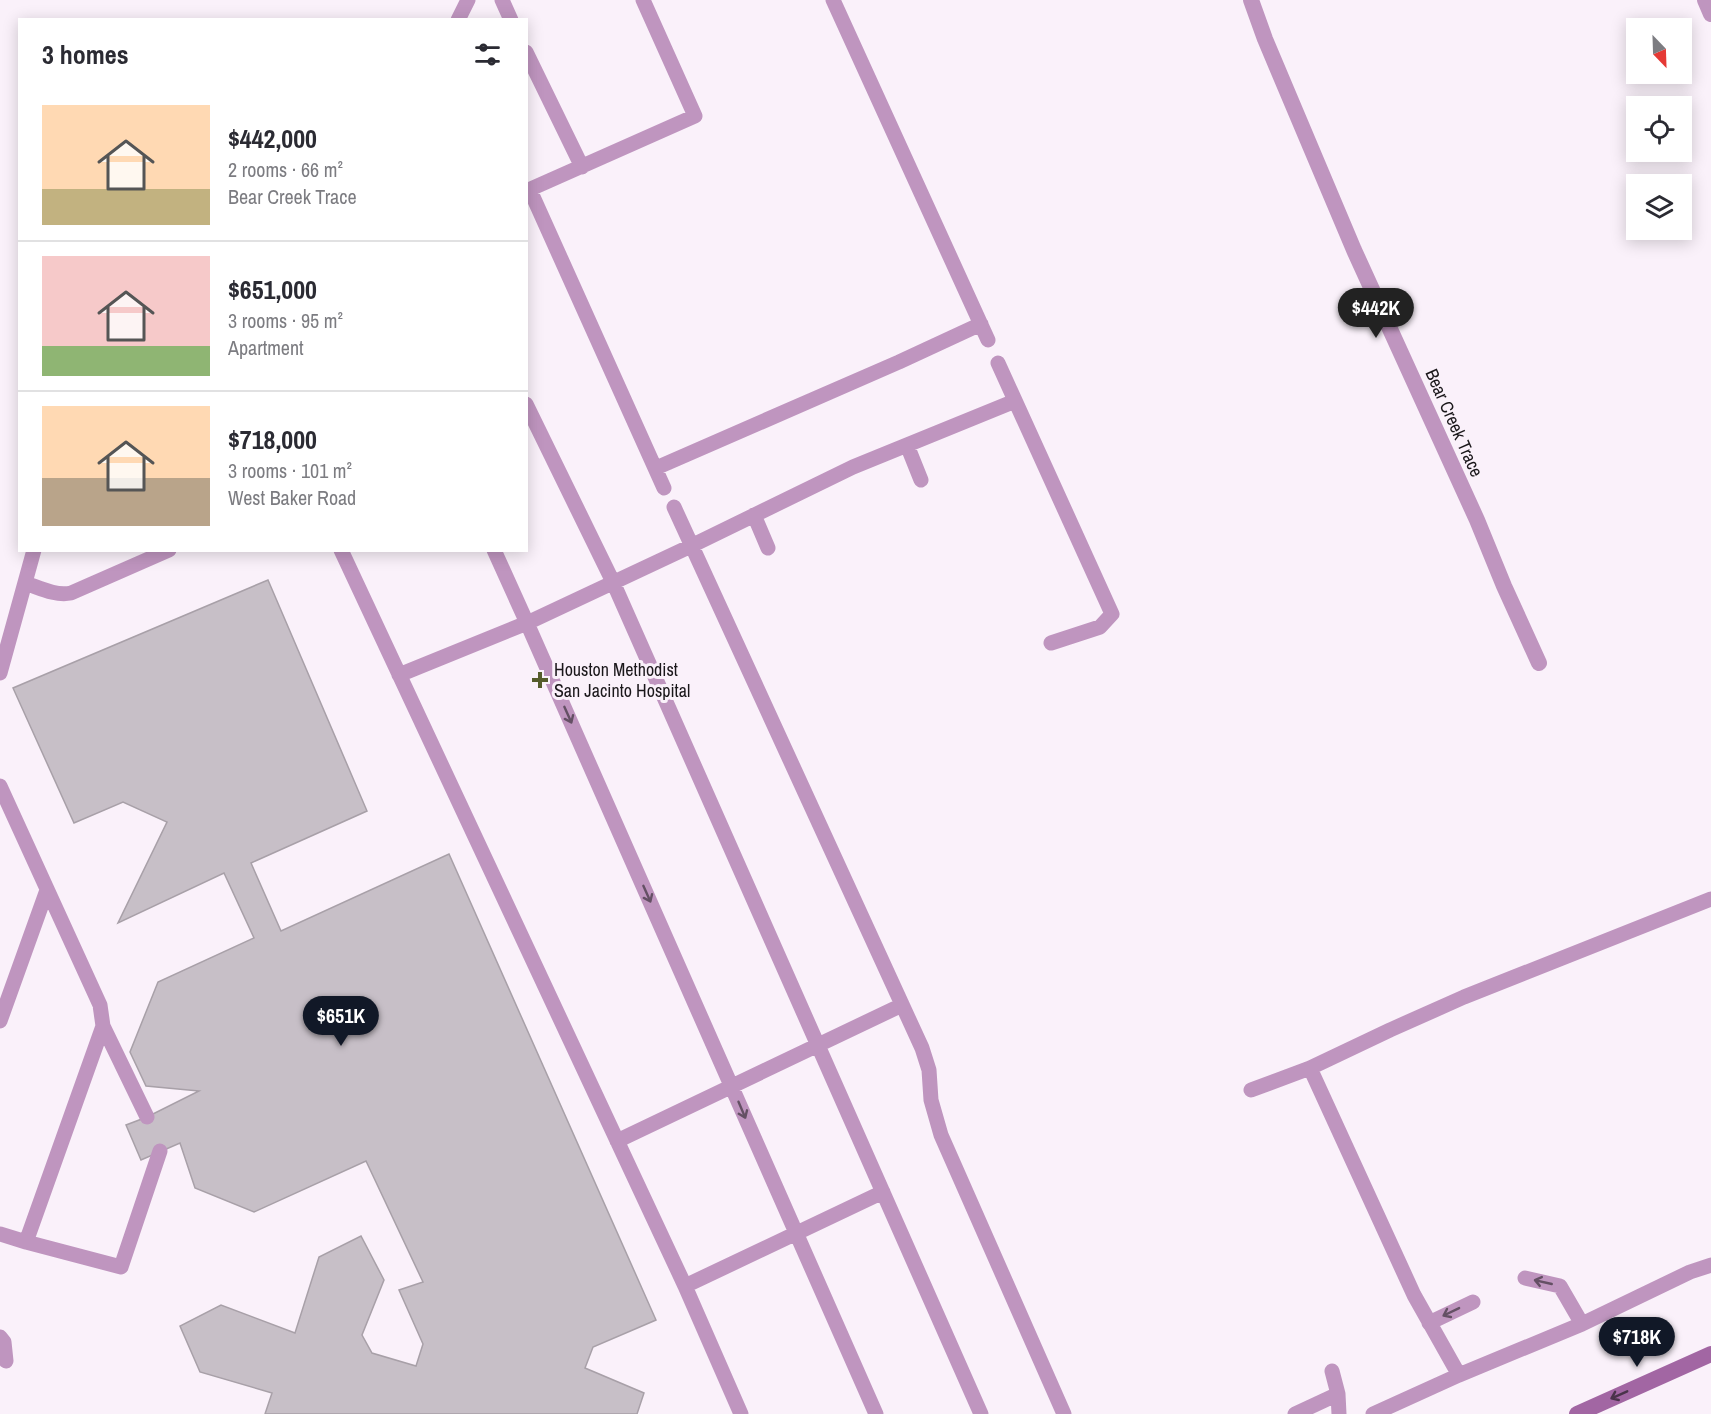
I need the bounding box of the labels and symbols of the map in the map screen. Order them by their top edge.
north arrow [1626,18,1692,84]
pin: $442K [1334,288,1418,339]
street label: Bear Creek Trace [1420,365,1489,481]
place label: Houston Methodist San Jacinto Hospital [554,657,690,703]
marker: Houston Methodist San Jacinto Hospital [531,671,549,689]
one-way arrow [563,706,574,724]
one-way arrow [641,884,653,902]
pin: $651K [299,996,383,1047]
one-way arrow [737,1101,748,1119]
one-way arrow [1534,1276,1553,1288]
one-way arrow [1442,1307,1460,1319]
pin: $718K [1595,1317,1679,1368]
one-way arrow [1611,1390,1629,1402]

